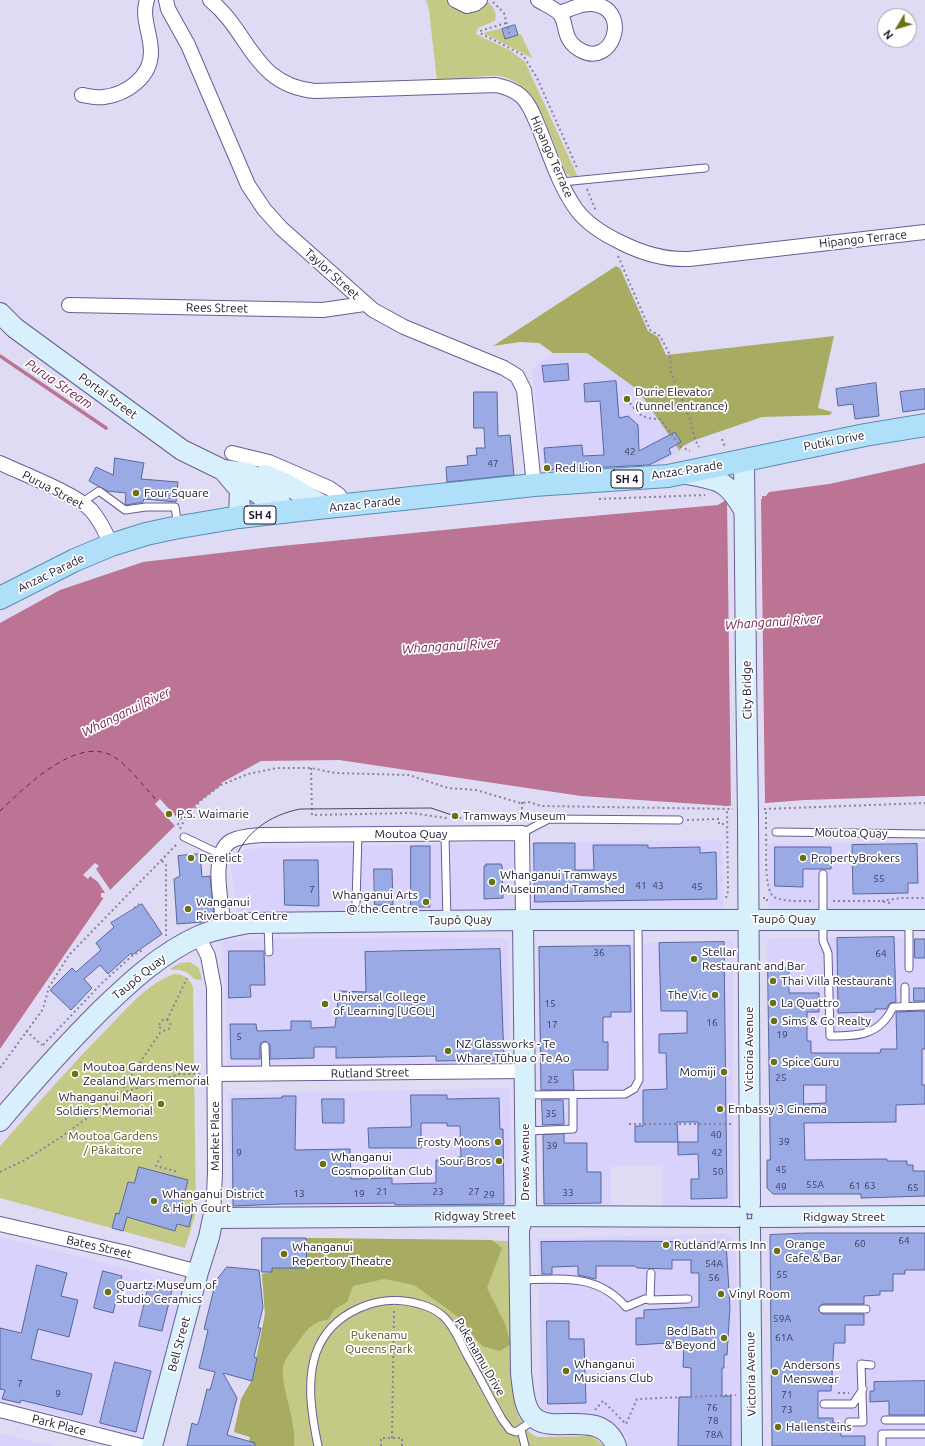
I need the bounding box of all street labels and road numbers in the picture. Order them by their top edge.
street label: Hipango Terrace [528,114,576,200]
street label: Hipango Terrace [818,227,908,251]
street label: Taylor Street [302,246,362,302]
street label: Rees Street [186,300,248,316]
street label: Portal Street [76,370,140,422]
street label: Putiki Drive [802,428,866,454]
street label: Anzac Parade [650,457,724,483]
street label: Purua Street [20,468,86,512]
road number: SH 4 [611,470,643,488]
street label: Anzac Parade [328,493,402,515]
road number: SH 4 [244,506,276,524]
street label: Anzac Parade [15,551,87,595]
street label: City Bridge [739,660,755,720]
street label: Moutoa Quay [814,825,888,841]
street label: Moutoa Quay [374,827,448,841]
street label: Taupō Quay [428,912,492,928]
street label: Taupō Quay [752,912,816,926]
street label: Taupō Quay [110,951,168,1003]
street label: Victoria Avenue [742,1006,756,1092]
street label: Rutland Street [331,1065,409,1081]
street label: Market Place [208,1101,222,1171]
street label: Drews Avenue [518,1123,532,1201]
street label: Ridgway Street [434,1208,516,1224]
street label: Ridgway Street [803,1210,885,1224]
street label: Bates Street [65,1232,133,1262]
street label: Bell Street [165,1315,193,1373]
street label: Pukenamu Drive [452,1315,508,1399]
street label: Victoria Avenue [743,1331,759,1417]
street label: Park Place [30,1411,88,1439]

